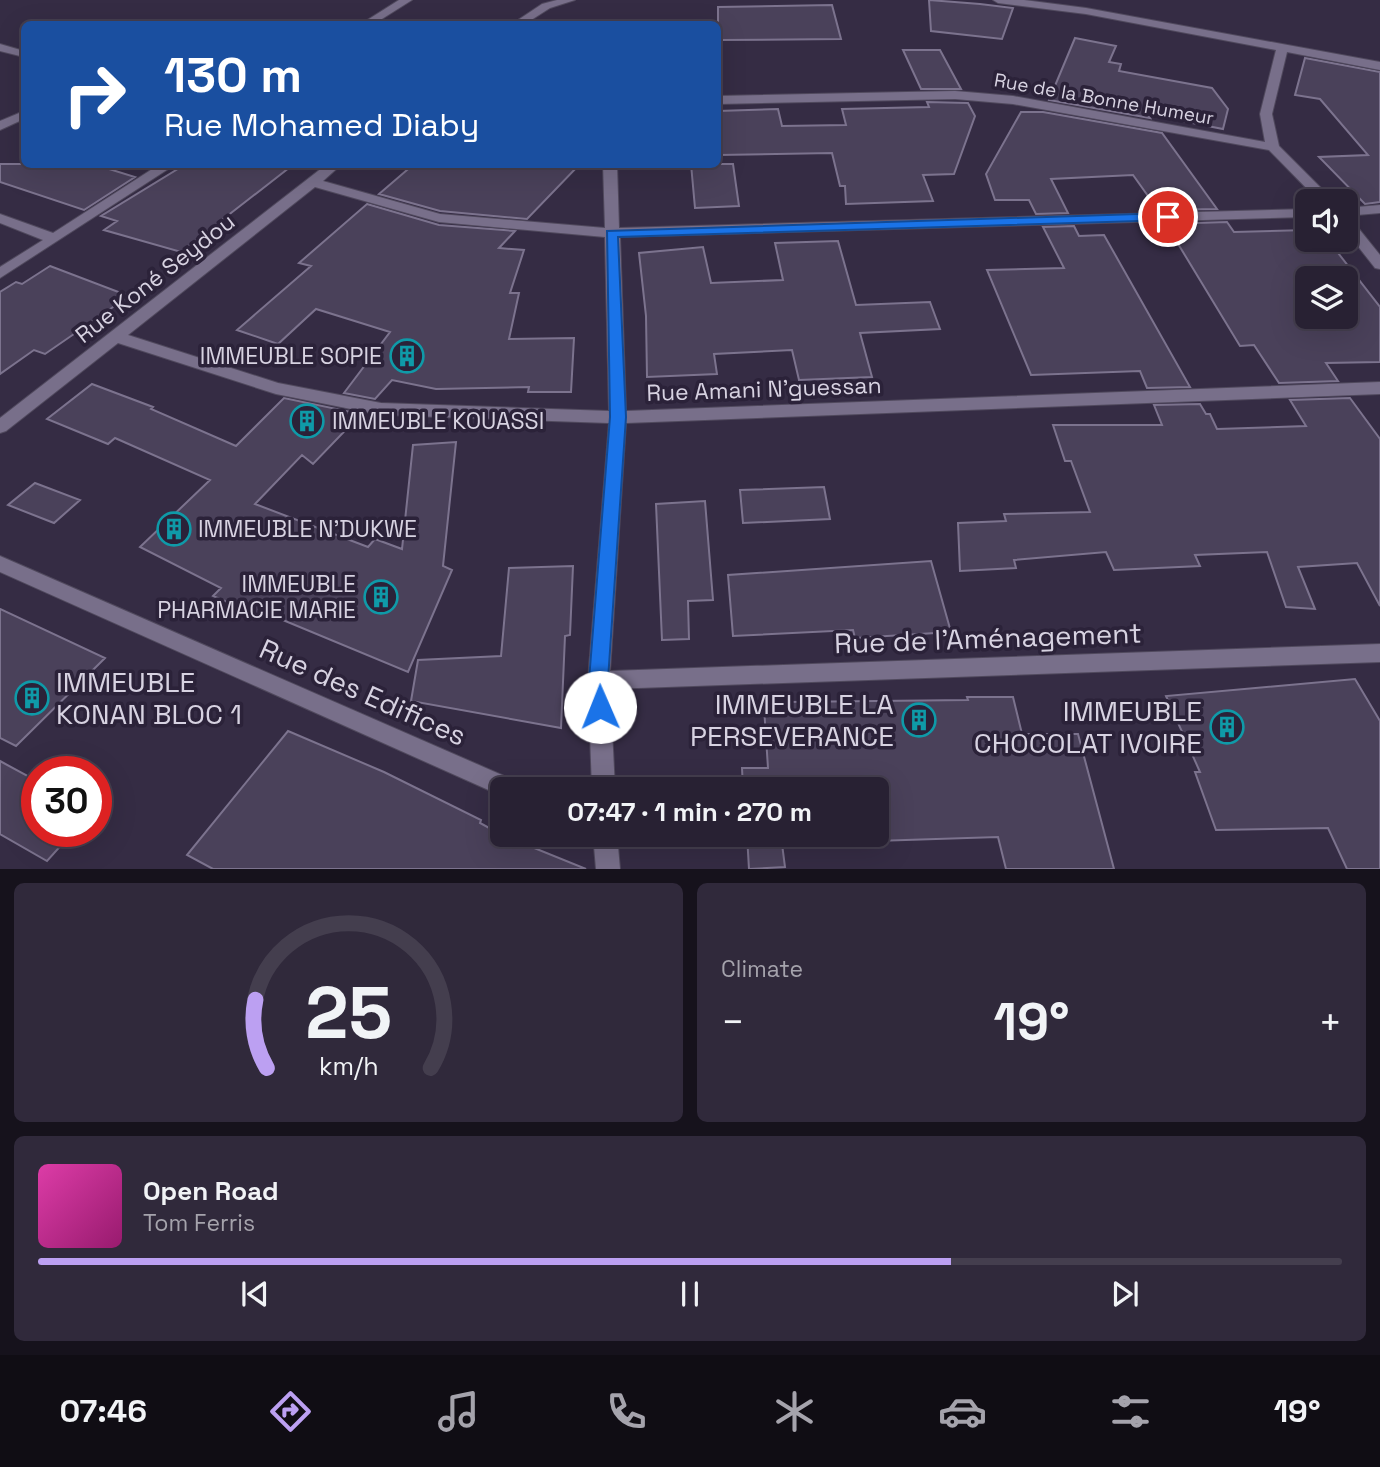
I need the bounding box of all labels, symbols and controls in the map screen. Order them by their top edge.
text: 130 m [164,44,302,106]
icon: right [49,49,140,140]
street label: Rue de la Bonne Humeur [992,67,1216,131]
text: Rue Mohamed Diaby [164,105,479,145]
pin [1138,187,1198,247]
map controls [1295,189,1358,329]
button: sound [1295,189,1358,252]
icon: arrive [1149,198,1187,236]
street label: Rue Koné Seydou [69,206,241,350]
button: layers [1295,266,1358,329]
building icon: IMMEUBLE SOPIE [388,337,426,375]
place label: IMMEUBLE SOPIE [200,341,382,371]
street label: Rue Amani N'guessan [646,370,882,408]
building icon: IMMEUBLE KOUASSI [288,402,326,440]
place label: IMMEUBLE KOUASSI [332,406,544,436]
building icon: IMMEUBLE N'DUKWE [155,510,193,548]
place label: IMMEUBLE N'DUKWE [198,514,417,544]
place label: IMMEUBLE PHARMACIE MARIE [157,569,356,625]
building icon: IMMEUBLE PHARMACIE MARIE [362,578,400,616]
street label: Rue de l'Aménagement [834,615,1142,661]
street label: Rue des Edifices [254,630,472,754]
place label: IMMEUBLE KONAN BLOC 1 [56,664,242,732]
position arrow [563,670,637,744]
building icon: IMMEUBLE KONAN BLOC 1 [13,679,51,717]
place label: IMMEUBLE LA PERSEVERANCE [690,686,894,754]
place label: IMMEUBLE CHOCOLAT IVOIRE [974,693,1202,761]
building icon: IMMEUBLE LA PERSEVERANCE [900,701,938,739]
building icon: IMMEUBLE CHOCOLAT IVOIRE [1208,708,1246,746]
speed limit sign: 30 [21,756,112,847]
text: 07:47 · 1 min · 270 m [567,795,812,829]
text: Climate [721,954,803,984]
text: 25 [305,967,392,1060]
text: 19° [993,989,1070,1055]
text: − [721,998,745,1046]
text: + [1318,998,1342,1046]
text: km/h [319,1050,378,1082]
text: Open Road [143,1174,279,1208]
text: Tom Ferris [143,1208,255,1238]
icon: previous [236,1275,274,1313]
icon: pause [671,1275,709,1313]
icon: next [1106,1275,1144,1313]
icon: directions [266,1387,315,1436]
icon: music [434,1387,483,1436]
icon: phone [602,1387,651,1436]
icon: climate [770,1387,819,1436]
icon: car [938,1387,987,1436]
icon: filters [1106,1387,1155,1436]
text: 07:46 [59,1391,147,1431]
text: 19° [1274,1391,1321,1431]

